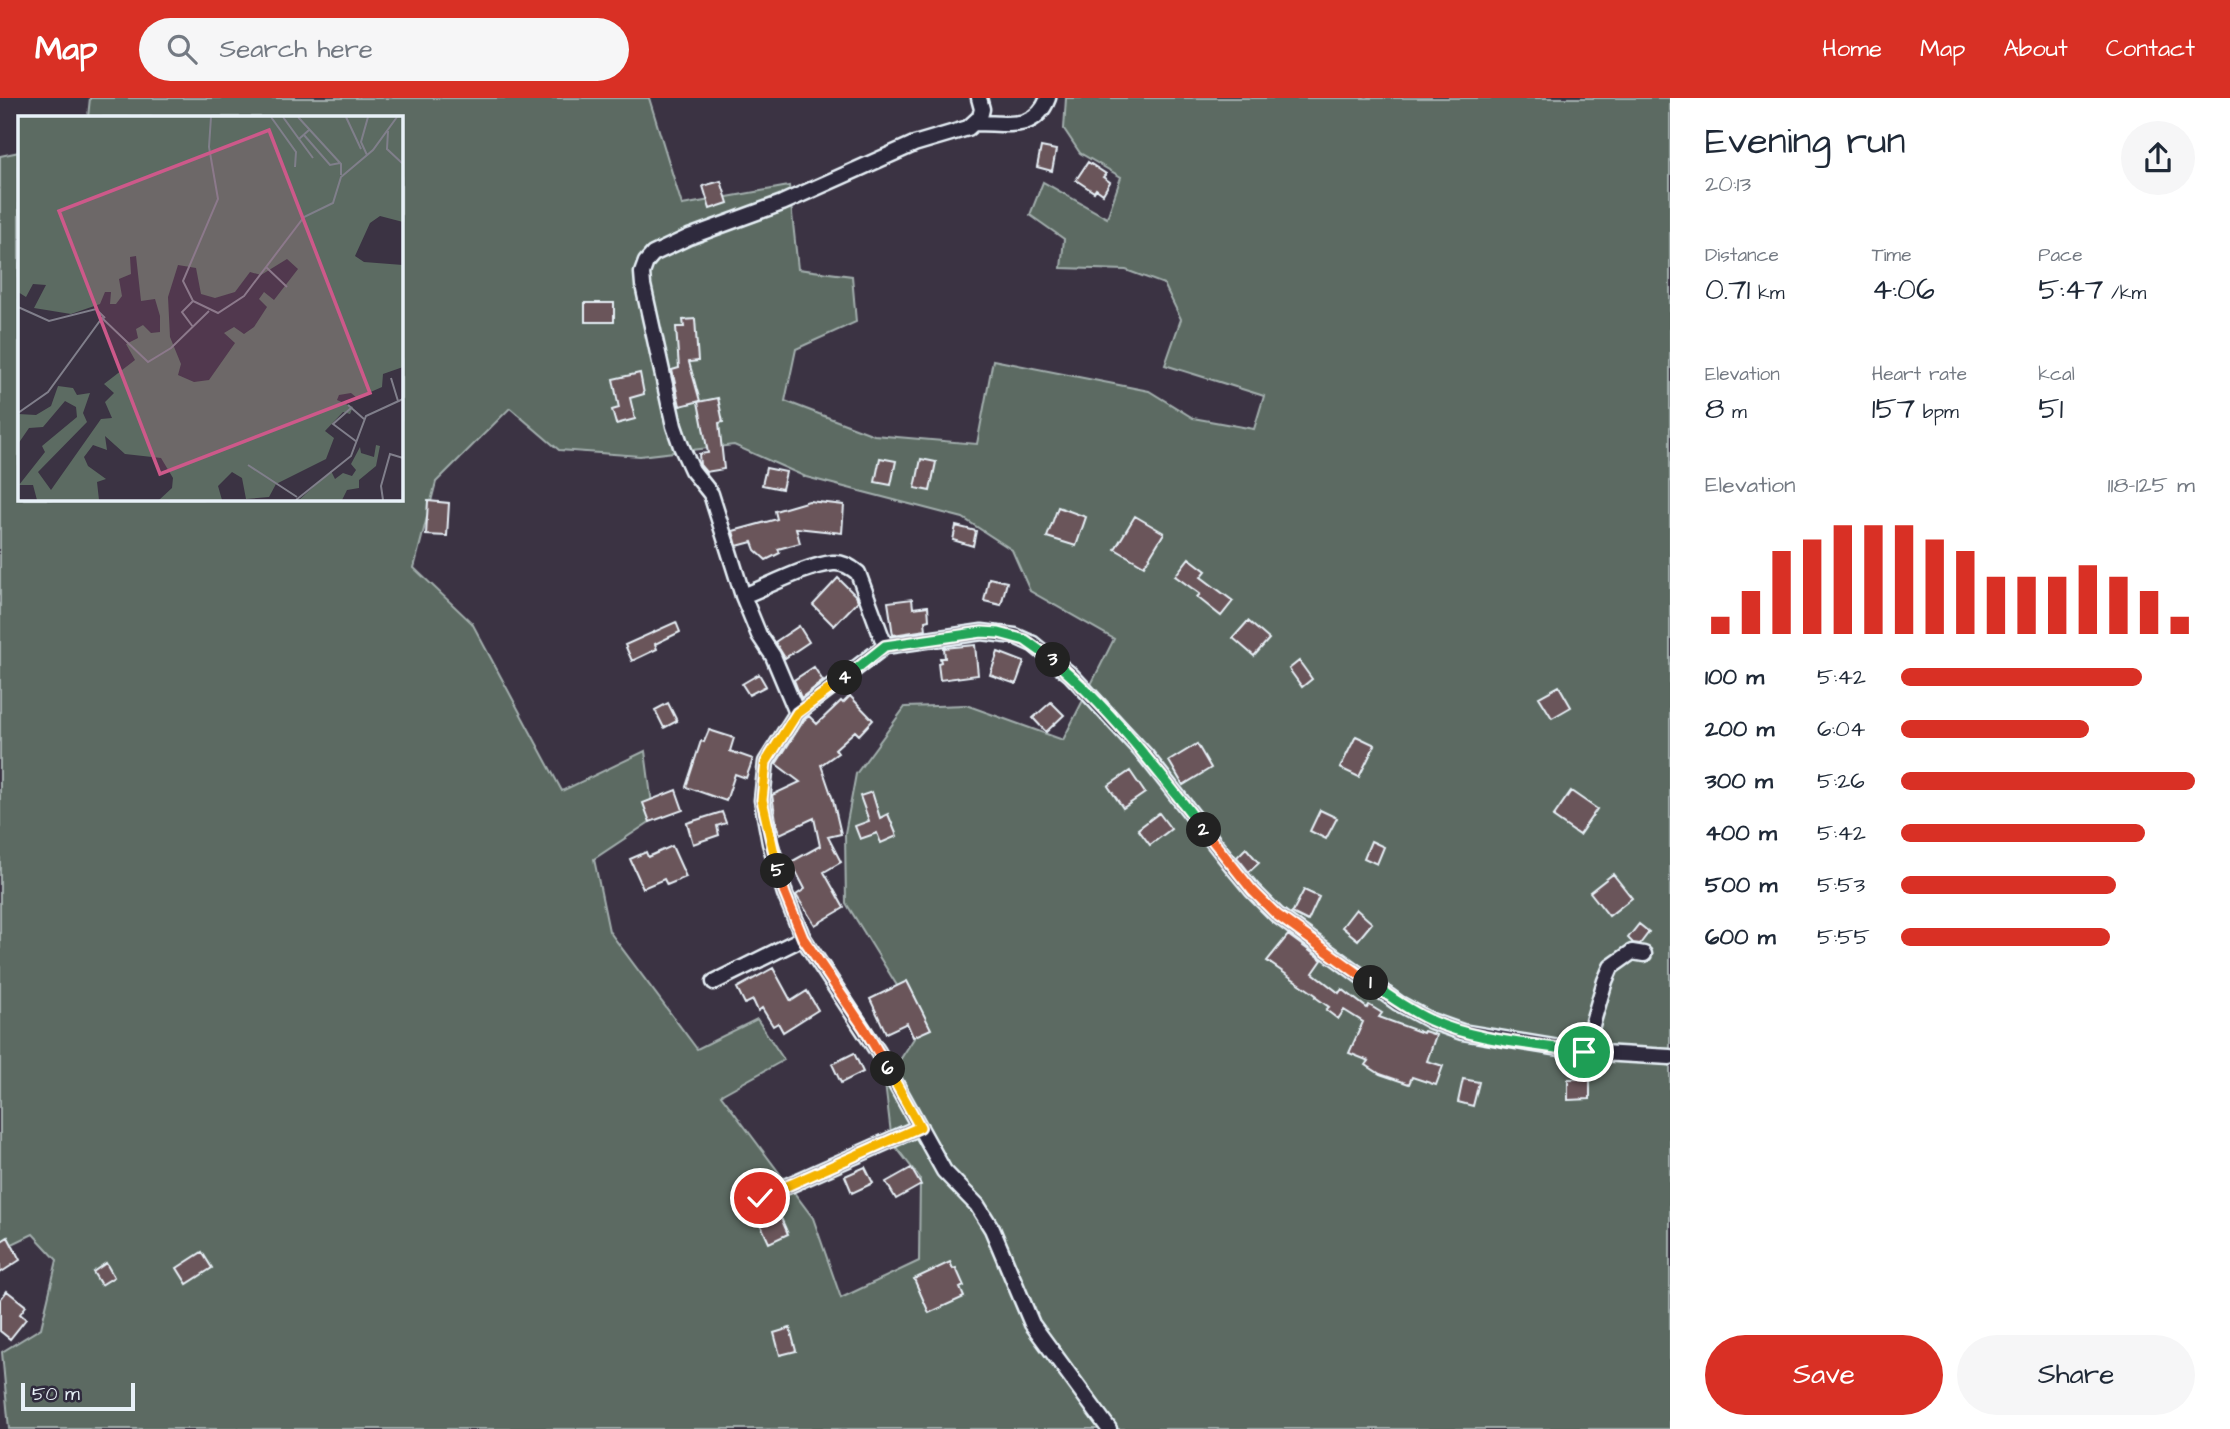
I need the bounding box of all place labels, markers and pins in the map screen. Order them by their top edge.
pin: 3 [1036,642,1070,678]
pin: 4 [828,660,862,696]
pin: 2 [1186,812,1222,848]
pin: 5 [760,854,796,888]
pin: 1 [1354,966,1388,1001]
pin [1554,1022,1614,1082]
pin: 6 [870,1052,906,1086]
pin [730,1168,790,1228]

